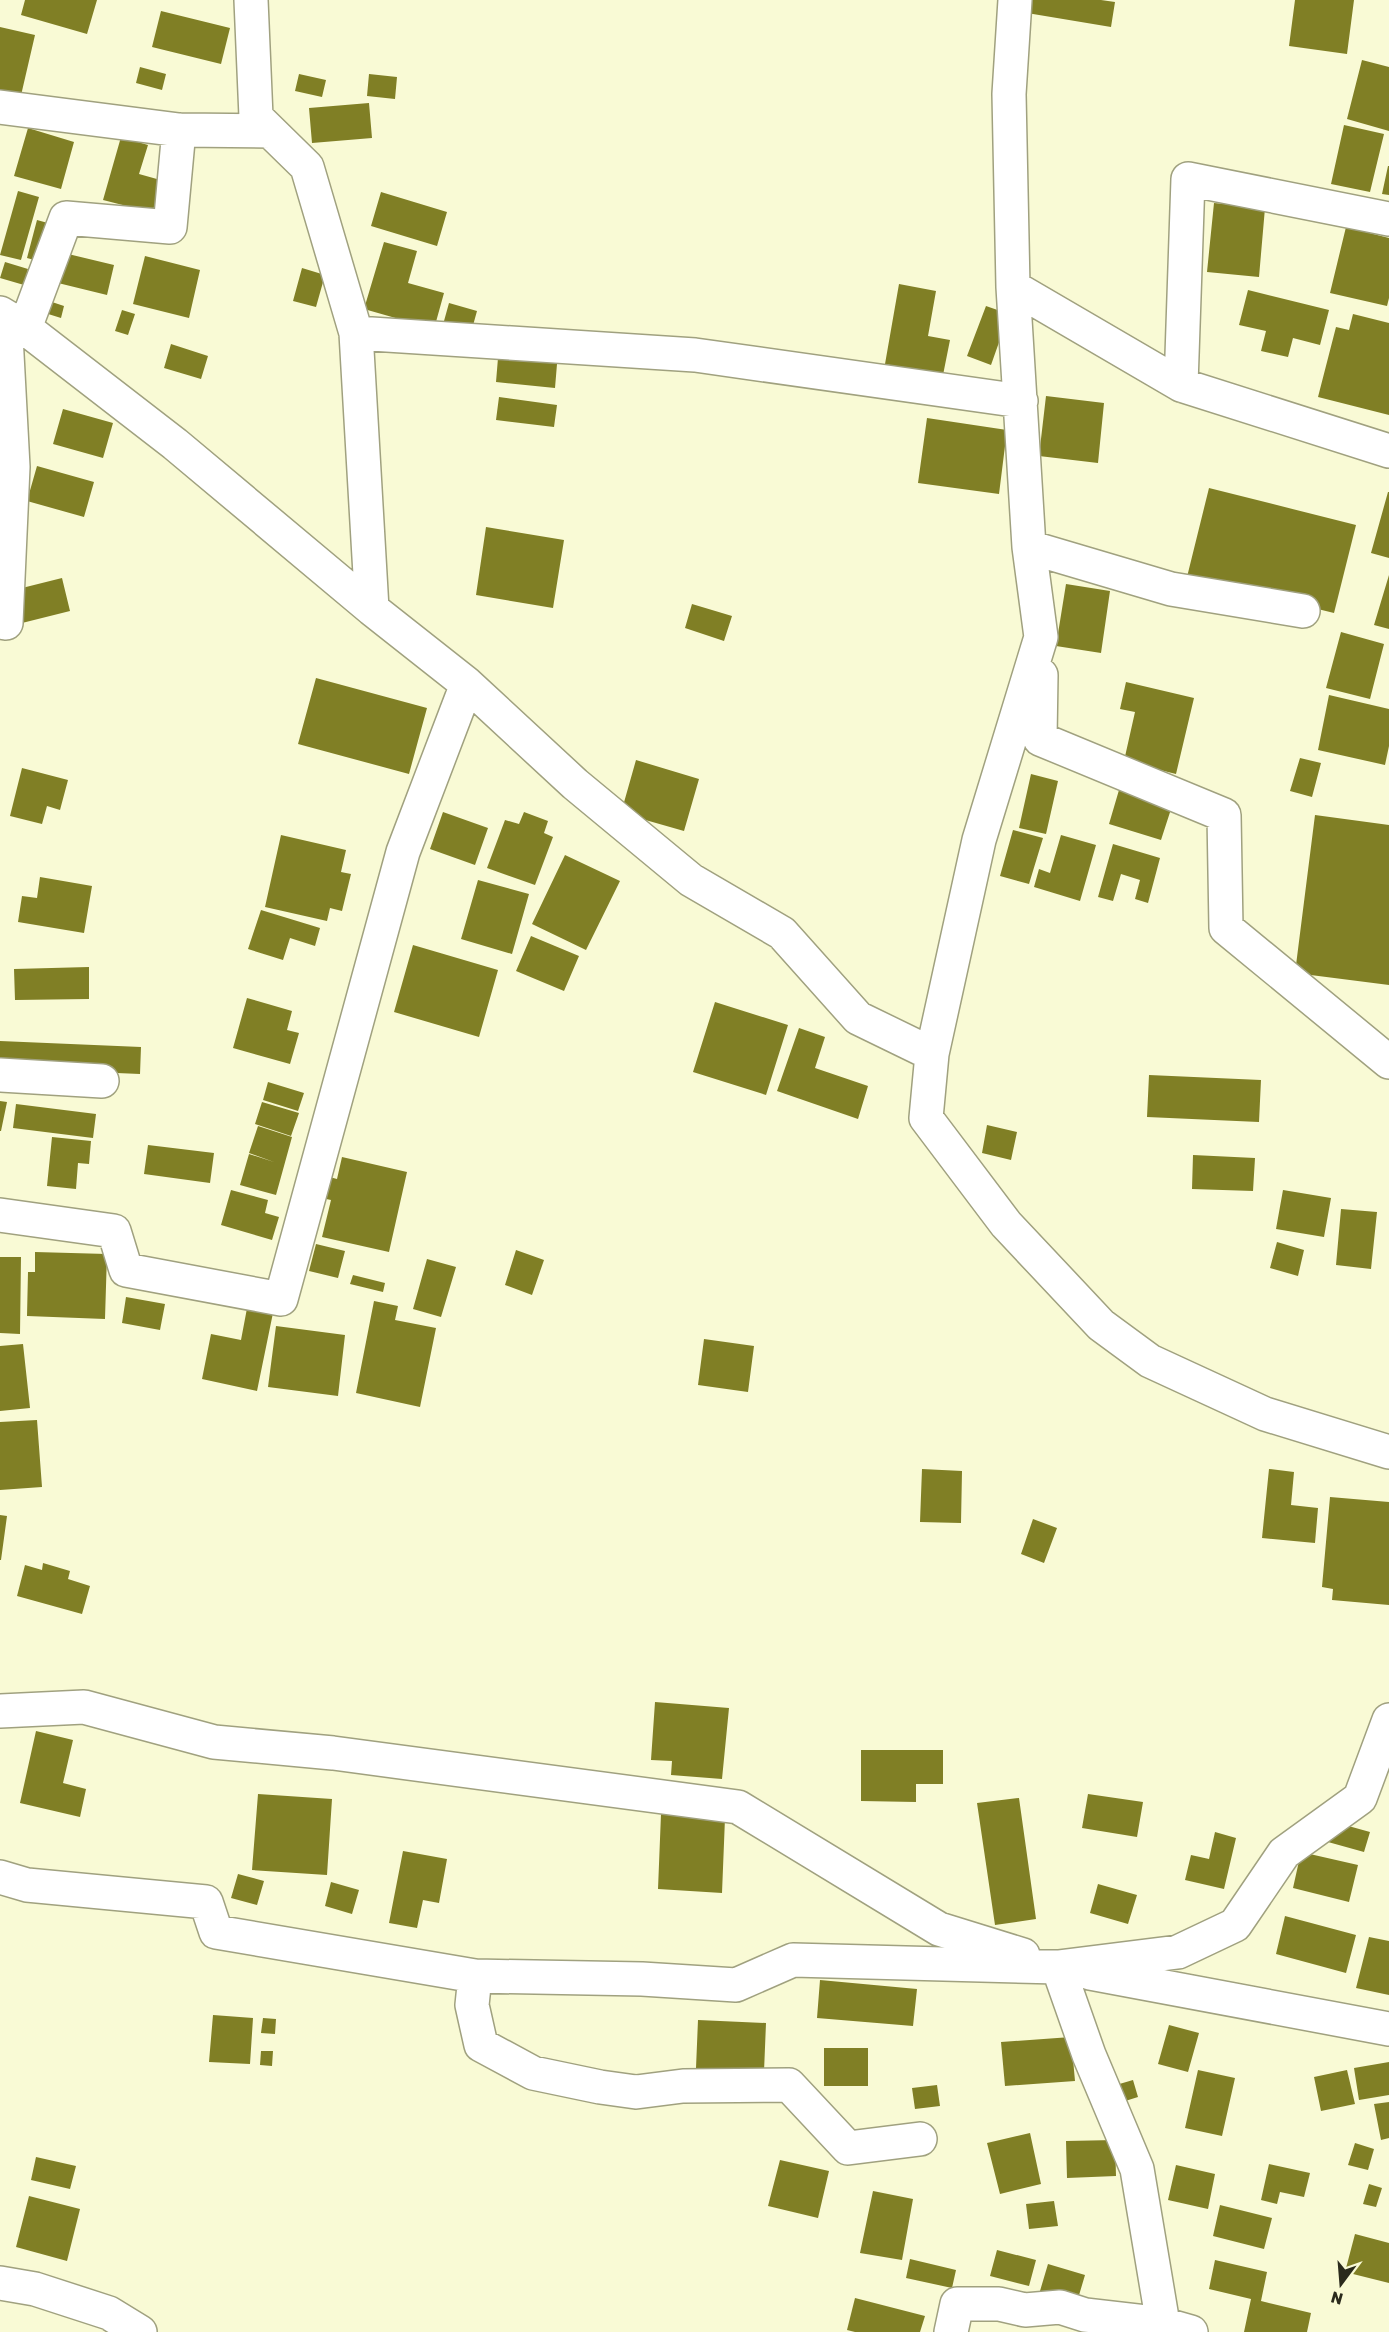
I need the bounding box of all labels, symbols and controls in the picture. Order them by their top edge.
north arrow [1311,2254,1371,2314]
text: N [1329,2287,1345,2309]

